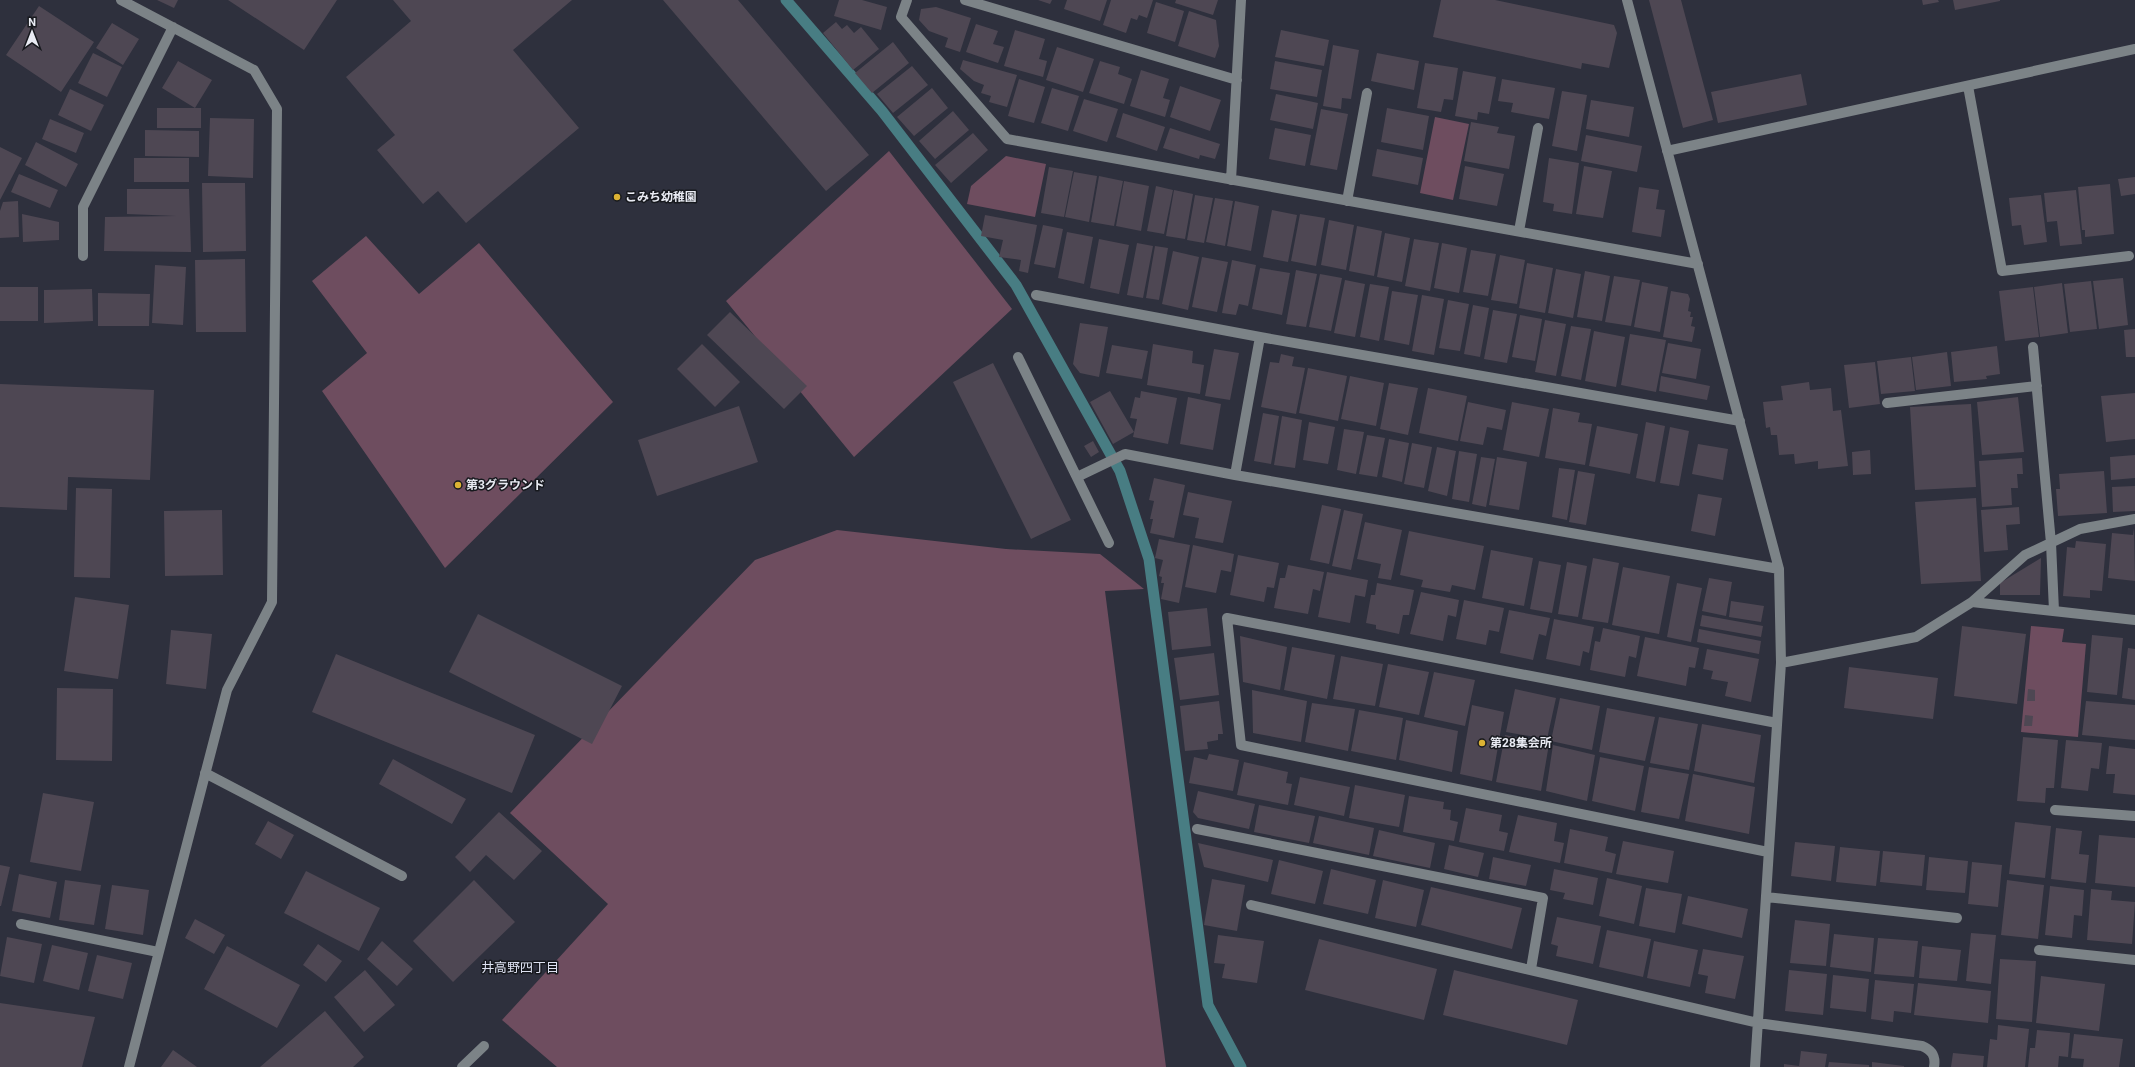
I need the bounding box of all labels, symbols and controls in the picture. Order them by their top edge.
north arrow [12,12,52,52]
text: N [28,16,36,29]
place label: こみち幼稚園 [625,190,697,204]
marker: こみち幼稚園 [612,192,622,202]
place label: 第3グラウンド [466,478,545,492]
marker: 第3グラウンド [453,480,463,490]
place label: 第28集会所 [1490,736,1552,750]
marker: 第28集会所 [1477,738,1487,748]
district label: 井高野四丁目 [481,960,559,975]

